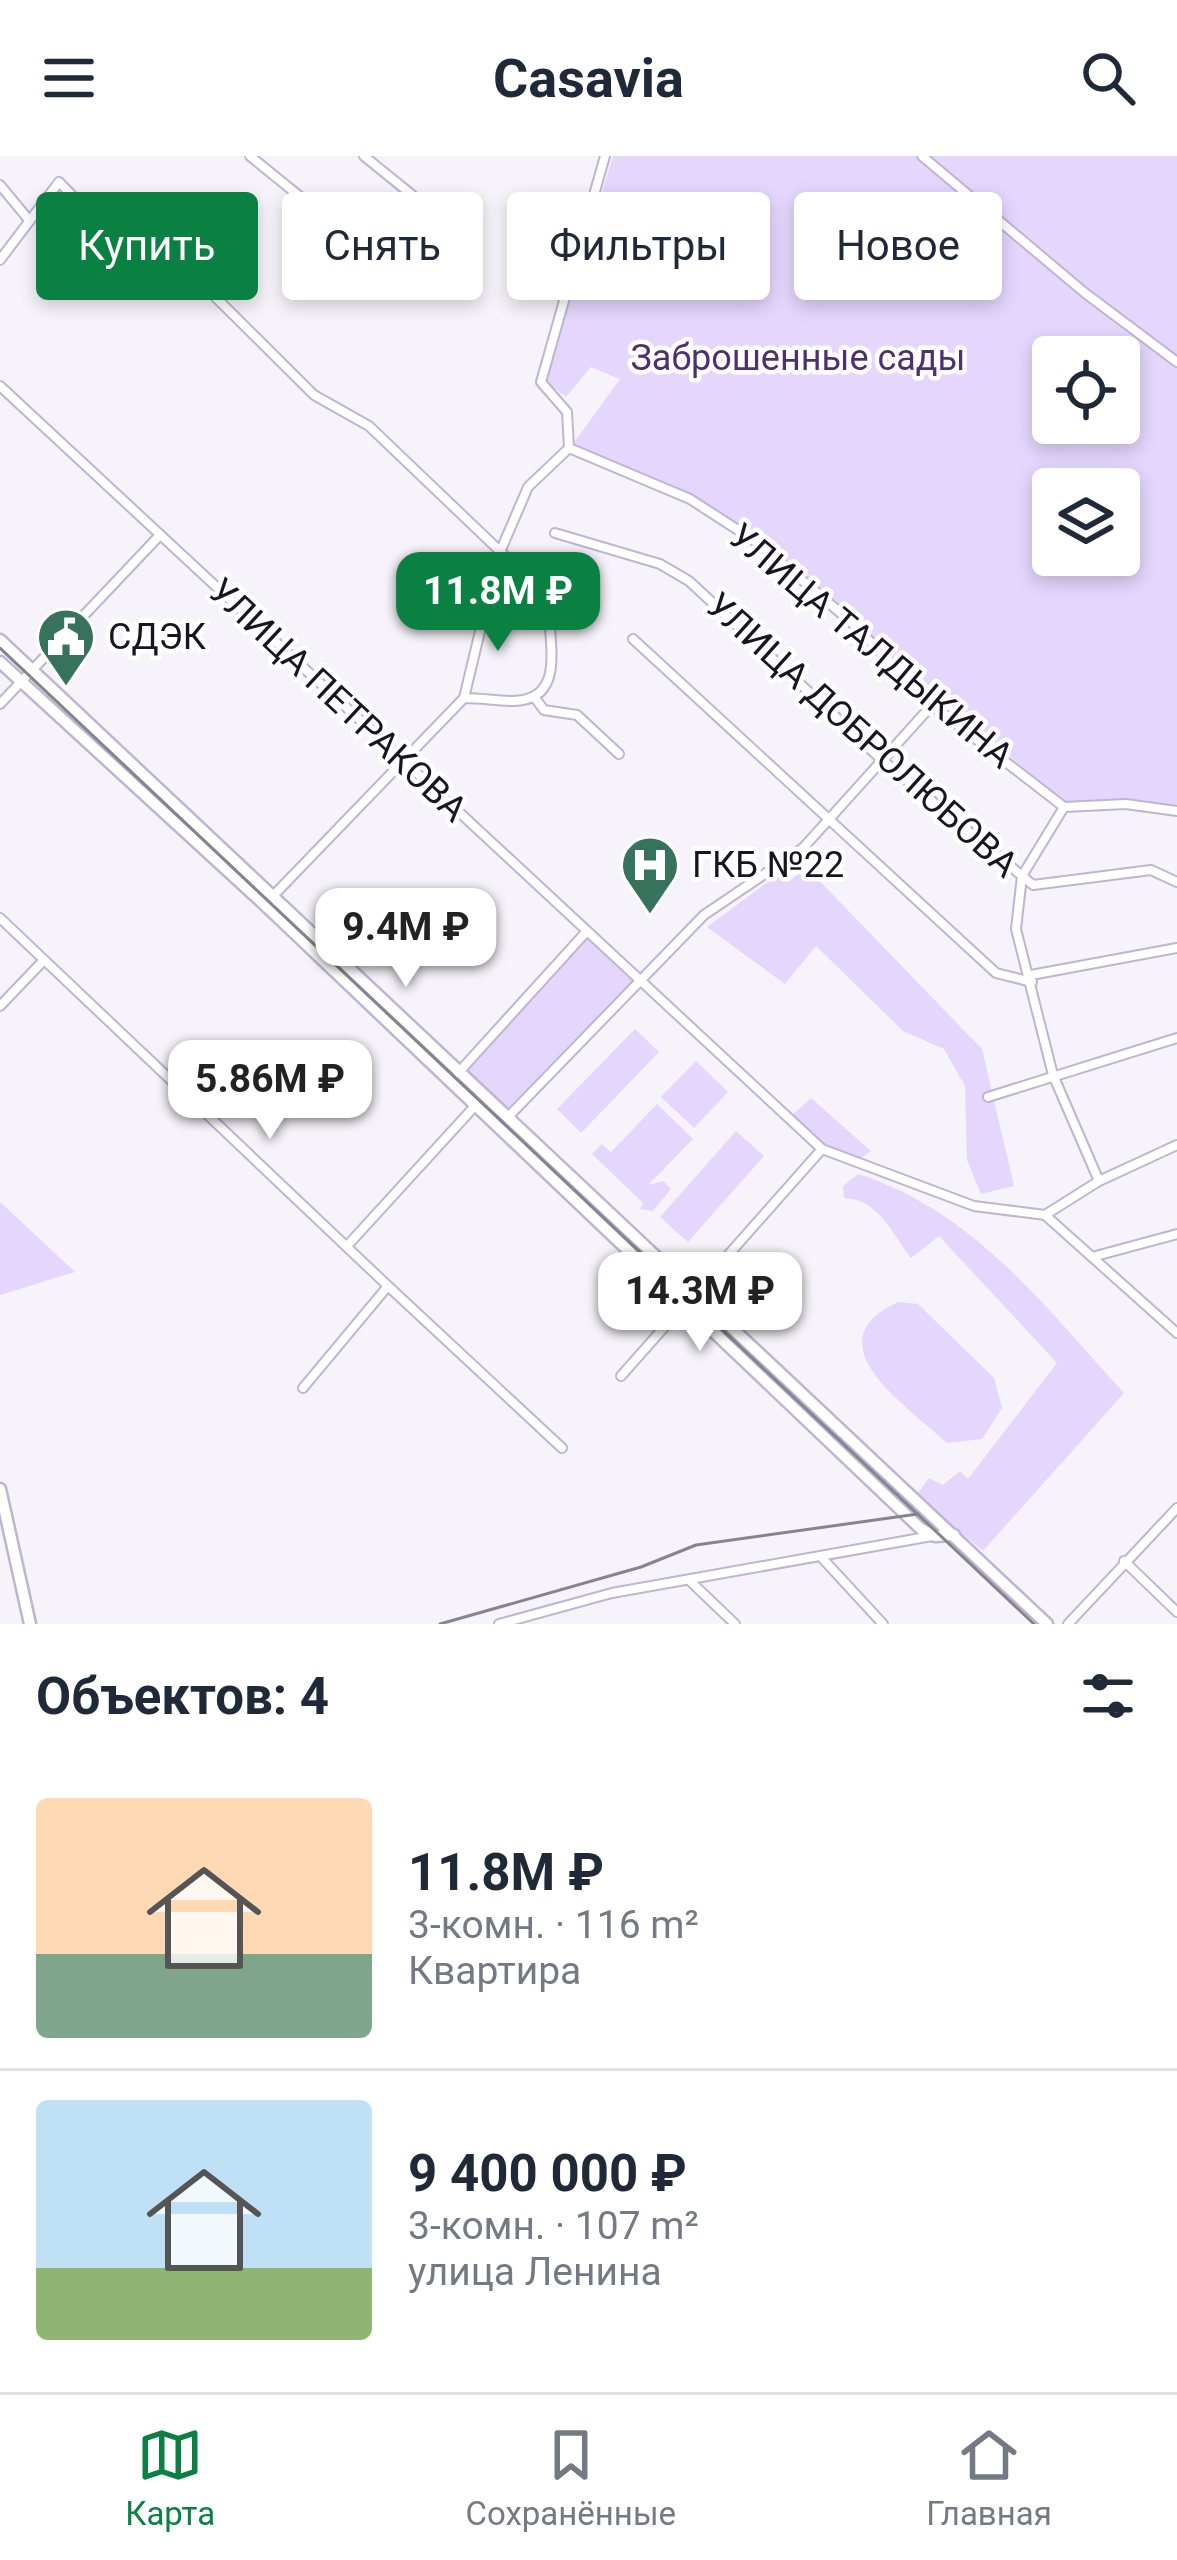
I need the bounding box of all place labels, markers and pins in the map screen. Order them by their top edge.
pin: 11.8M ₽ [387,552,609,654]
public building icon: СДЭК [35,606,97,688]
place label: СДЭК [108,616,207,658]
hospital icon: ГКБ №22 [619,834,681,916]
place label: ГКБ №22 [692,844,844,886]
pin: 9.4M ₽ [308,888,504,990]
pin: 5.86M ₽ [159,1040,381,1142]
pin: 14.3M ₽ [589,1252,811,1354]

